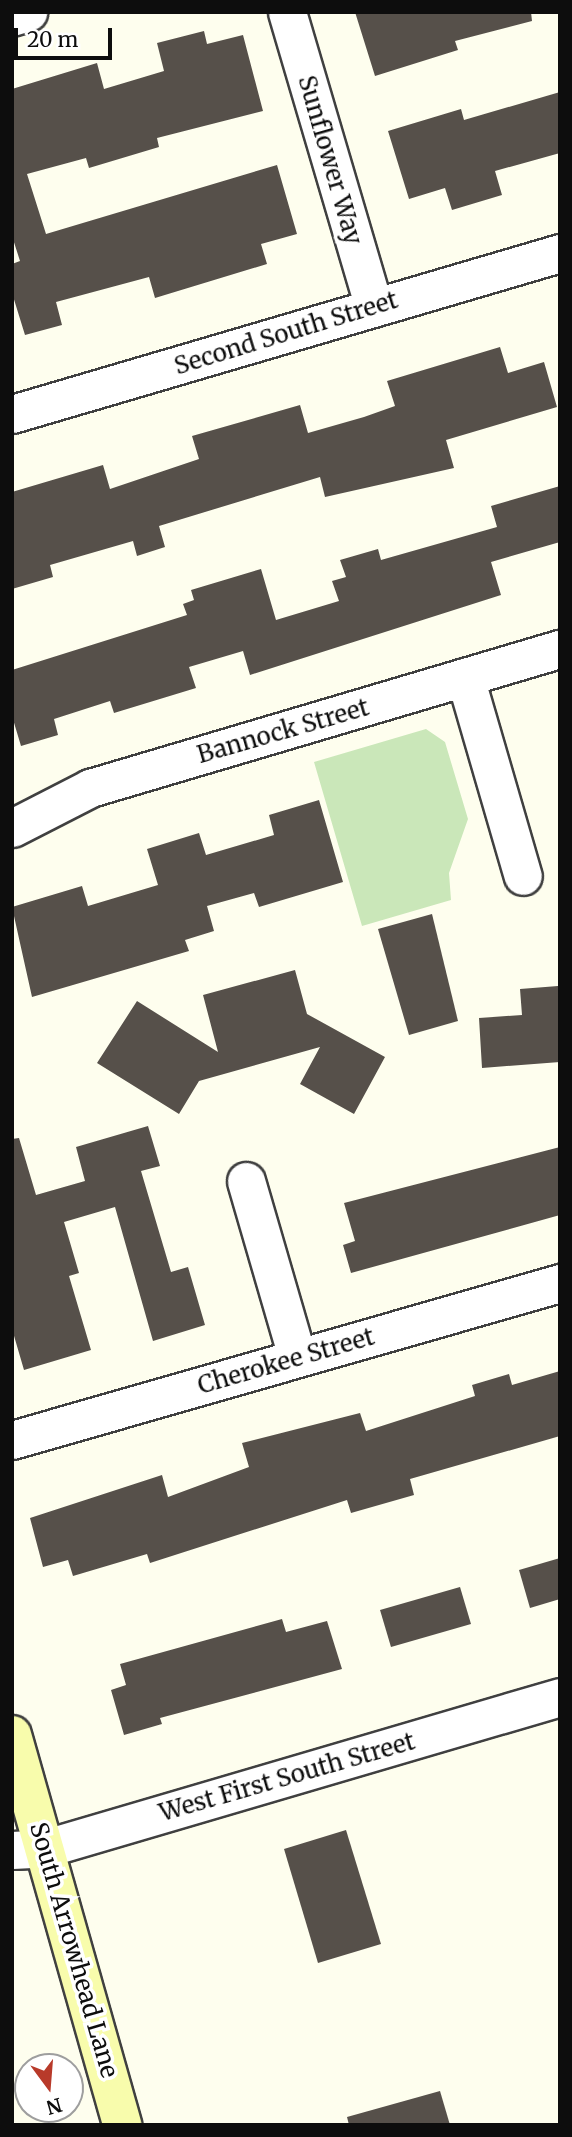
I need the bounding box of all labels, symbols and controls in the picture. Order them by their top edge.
scale bar [18,14,116,58]
text: 20 m [27,26,78,53]
street label: Sunflower Way [292,72,368,248]
street label: Second South Street [171,285,401,381]
street label: Bannock Street [194,693,372,769]
street label: Cherokee Street [194,1322,378,1400]
street label: West First South Street [156,1727,418,1827]
street label: South Arrowhead Lane [24,1819,124,2081]
north arrow [14,2053,84,2123]
text: N [44,2093,65,2120]

